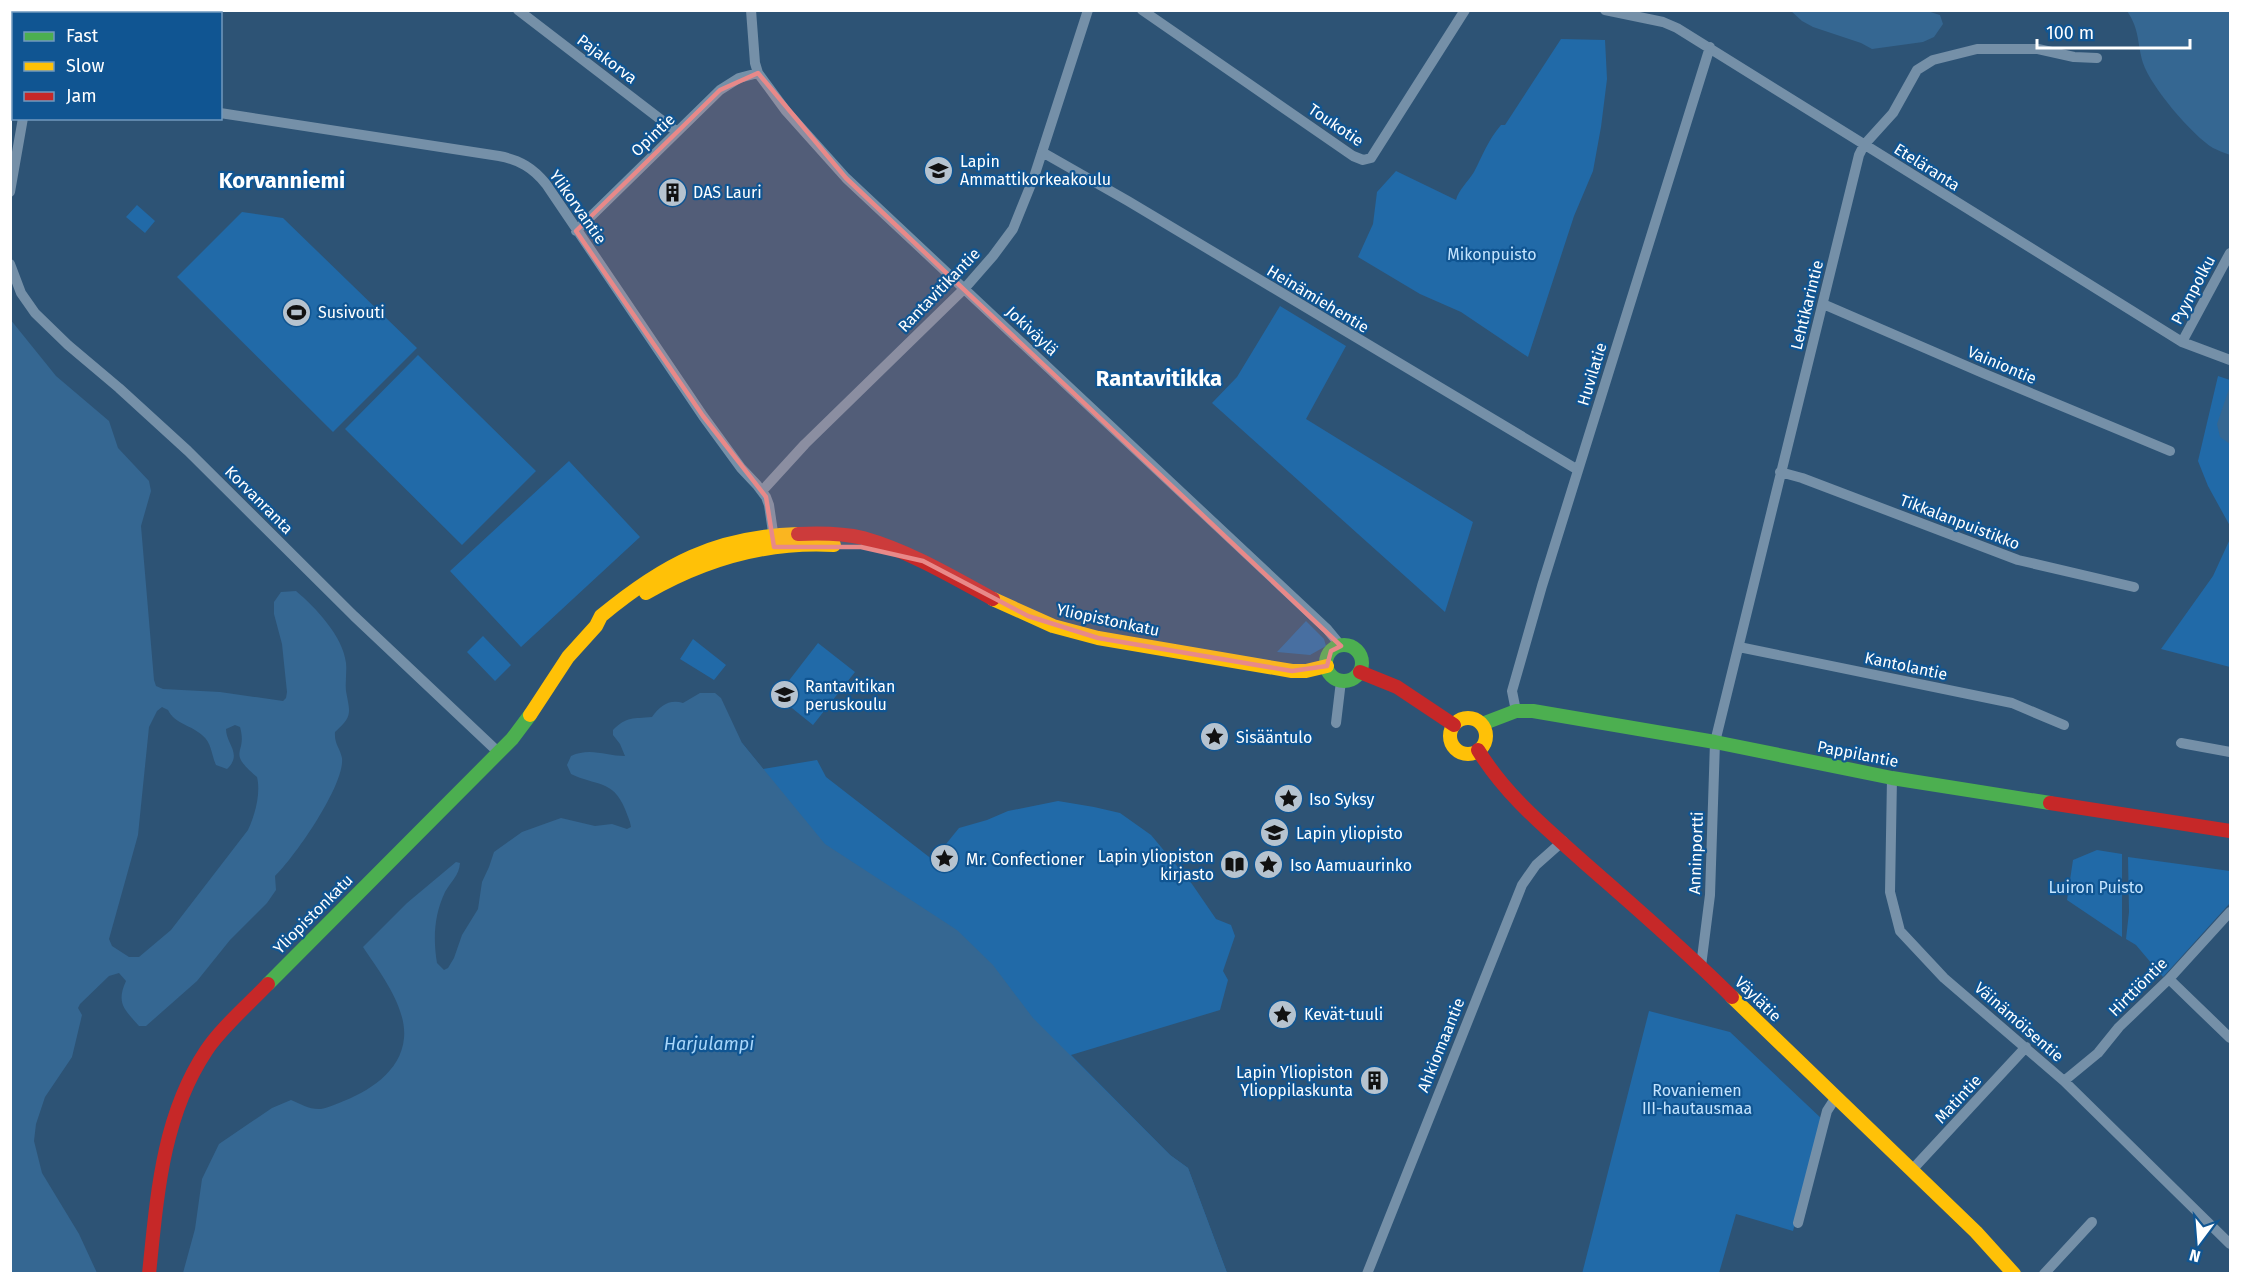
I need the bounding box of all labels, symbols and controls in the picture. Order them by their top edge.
legend [12,12,222,120]
scale bar [2037,12,2190,50]
text: 100 m [2046,22,2094,44]
text: Fast [66,25,99,47]
street label: Pajakorva [573,30,641,88]
text: Slow [66,55,105,77]
text: Jam [66,85,97,107]
street label: Toukotie [1305,100,1367,150]
street label: Opintie [627,110,679,160]
street label: Eteläranta [1891,139,1963,195]
place label: Lapin Ammattikorkeakoulu [960,152,1111,189]
school or university icon: Lapin Ammattikorkeakoulu [923,154,955,186]
street label: Ylikorvantie [546,166,610,248]
district label: Korvanniemi [219,167,345,194]
building icon: DAS Lauri [656,176,688,208]
place label: DAS Lauri [693,183,762,202]
street label: Rantavitikantie [894,244,984,336]
park label: Mikonpuisto [1447,245,1537,264]
street label: Pyynpolku [2167,252,2219,328]
street label: Lehtikarintie [1787,258,1827,352]
street label: Heinämiehentie [1264,261,1372,337]
sports icon: Susivouti [281,296,313,328]
street label: Jokiväylä [1002,302,1062,360]
place label: Susivouti [318,303,385,322]
street label: Huvilatie [1573,340,1611,408]
street label: Vainiontie [1965,342,2039,388]
district label: Rantavitikka [1096,365,1222,392]
street label: Korvanranta [221,462,297,538]
street label: Tikkalanpuistikko [1897,490,2023,554]
street label: Yliopistonkatu [1055,600,1161,640]
street label: Kantolantie [1863,648,1949,684]
place label: Rantavitikan peruskoulu [805,677,895,714]
school or university icon: Rantavitikan peruskoulu [768,679,800,711]
place icon: Sisääntulo [1199,721,1231,753]
place label: Sisääntulo [1236,728,1312,747]
street label: Pappilantie [1816,737,1900,771]
place icon: Iso Syksy [1272,783,1304,815]
place label: Iso Syksy [1309,790,1375,809]
street label: Anninportti [1685,811,1707,895]
school or university icon: Lapin yliopisto [1259,817,1291,849]
place label: Lapin yliopisto [1296,824,1403,843]
place icon: Mr. Confectioner [929,843,961,875]
place label: Lapin yliopiston kirjasto [1098,847,1214,884]
library icon: Lapin yliopiston kirjasto [1219,849,1251,881]
place icon: Iso Aamuaurinko [1253,849,1285,881]
place label: Mr. Confectioner [966,850,1085,869]
place label: Iso Aamuaurinko [1290,856,1412,875]
street label: Yliopistonkatu [269,870,357,958]
park label: Luiron Puisto [2048,878,2144,897]
street label: Hirttiöntie [2105,954,2171,1020]
street label: Väylätie [1731,972,1785,1026]
street label: Väinämöisentie [1971,978,2067,1066]
street label: Ahkiomaantie [1413,995,1469,1095]
place icon: Kevät-tuuli [1267,998,1299,1030]
place label: Kevät-tuuli [1304,1005,1383,1024]
water label: Harjulampi [664,1033,754,1055]
place label: Lapin Yliopiston Ylioppilaskunta [1236,1063,1353,1100]
building icon: Lapin Yliopiston Ylioppilaskunta [1358,1065,1390,1097]
street label: Matintie [1931,1071,1985,1127]
park label: Rovaniemen III-hautausmaa [1642,1081,1752,1118]
north arrow [2169,1212,2229,1272]
text: N [2187,1245,2203,1267]

